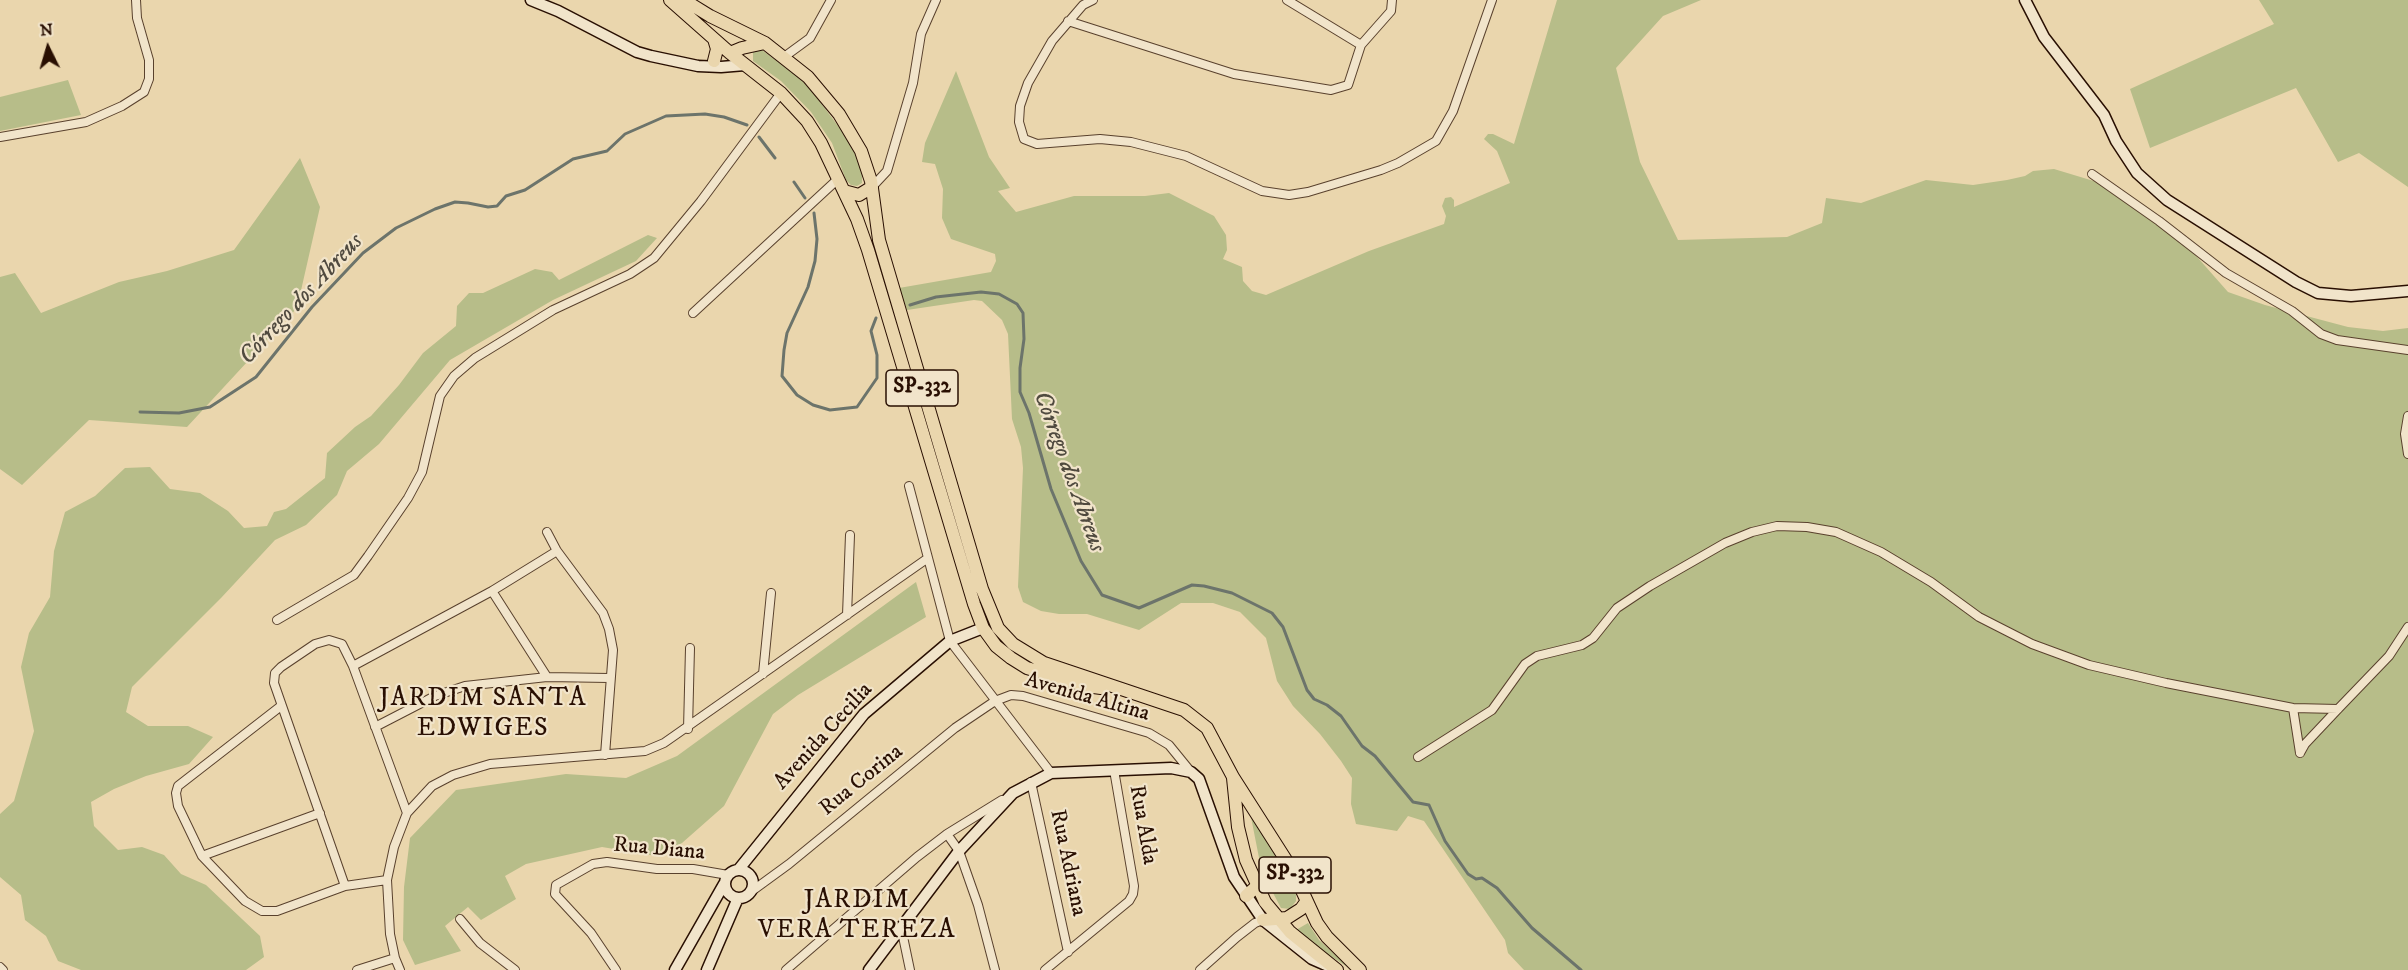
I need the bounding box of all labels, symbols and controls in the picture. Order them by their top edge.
north arrow [18,18,78,78]
text: N [39,20,54,41]
water label: Córrego dos Abreus [234,228,370,372]
road number: SP-332 [886,370,958,406]
water label: Córrego dos Abreus [1026,388,1110,556]
street label: Avenida Altina [1022,668,1152,728]
street label: Avenida Cecilia [769,678,879,796]
district label: JARDIM SANTA EDWIGES [379,684,587,746]
street label: Rua Corina [815,740,909,822]
street label: Rua Alda [1122,783,1162,867]
street label: Rua Adriana [1043,807,1091,919]
street label: Rua Diana [612,833,706,867]
road number: SP-332 [1259,857,1331,893]
district label: JARDIM VERA TEREZA [758,886,956,948]

